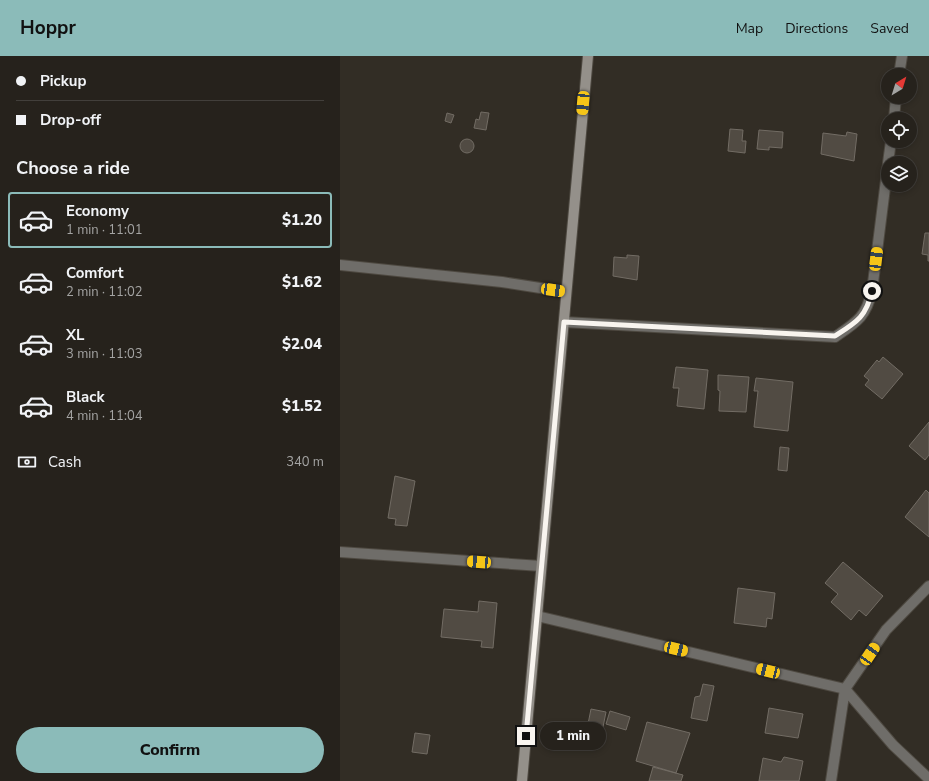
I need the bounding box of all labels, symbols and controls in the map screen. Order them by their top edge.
text: Hoppr [20,15,76,41]
text: Map [736,19,763,38]
text: Directions [785,19,848,38]
text: Saved [870,19,909,38]
north arrow [881,68,917,104]
map controls [881,68,917,192]
text: Pickup [40,71,86,91]
car [576,91,590,115]
text: Drop-off [40,110,101,130]
button: locate [881,112,917,148]
text: Choose a ride [16,156,130,180]
button: layers [881,156,917,192]
text: Economy [66,201,129,221]
icon: car [18,202,54,238]
text: $1.20 [282,210,322,230]
text: 1 min · 11:01 [66,221,142,239]
car [869,246,883,272]
text: Comfort [66,263,123,283]
icon: car [18,264,54,300]
text: $1.62 [282,272,322,292]
car [540,282,566,298]
route start [863,282,881,300]
text: 2 min · 11:02 [66,283,142,301]
text: XL [66,325,85,345]
icon: car [18,326,54,362]
text: $2.04 [282,334,322,354]
text: 3 min · 11:03 [66,345,142,363]
text: Black [66,387,104,407]
icon: car [18,388,54,424]
text: $1.52 [282,396,322,416]
text: 4 min · 11:04 [66,407,142,425]
icon: cash [16,451,38,473]
text: Cash [48,452,82,472]
text: 340 m [286,453,324,471]
car [467,555,491,569]
car [663,640,689,658]
car [858,641,882,667]
car [755,662,781,680]
callout: 1 min [540,722,606,750]
button: Confirm [16,727,324,773]
route end [517,727,535,745]
text: 1 min [556,727,590,745]

